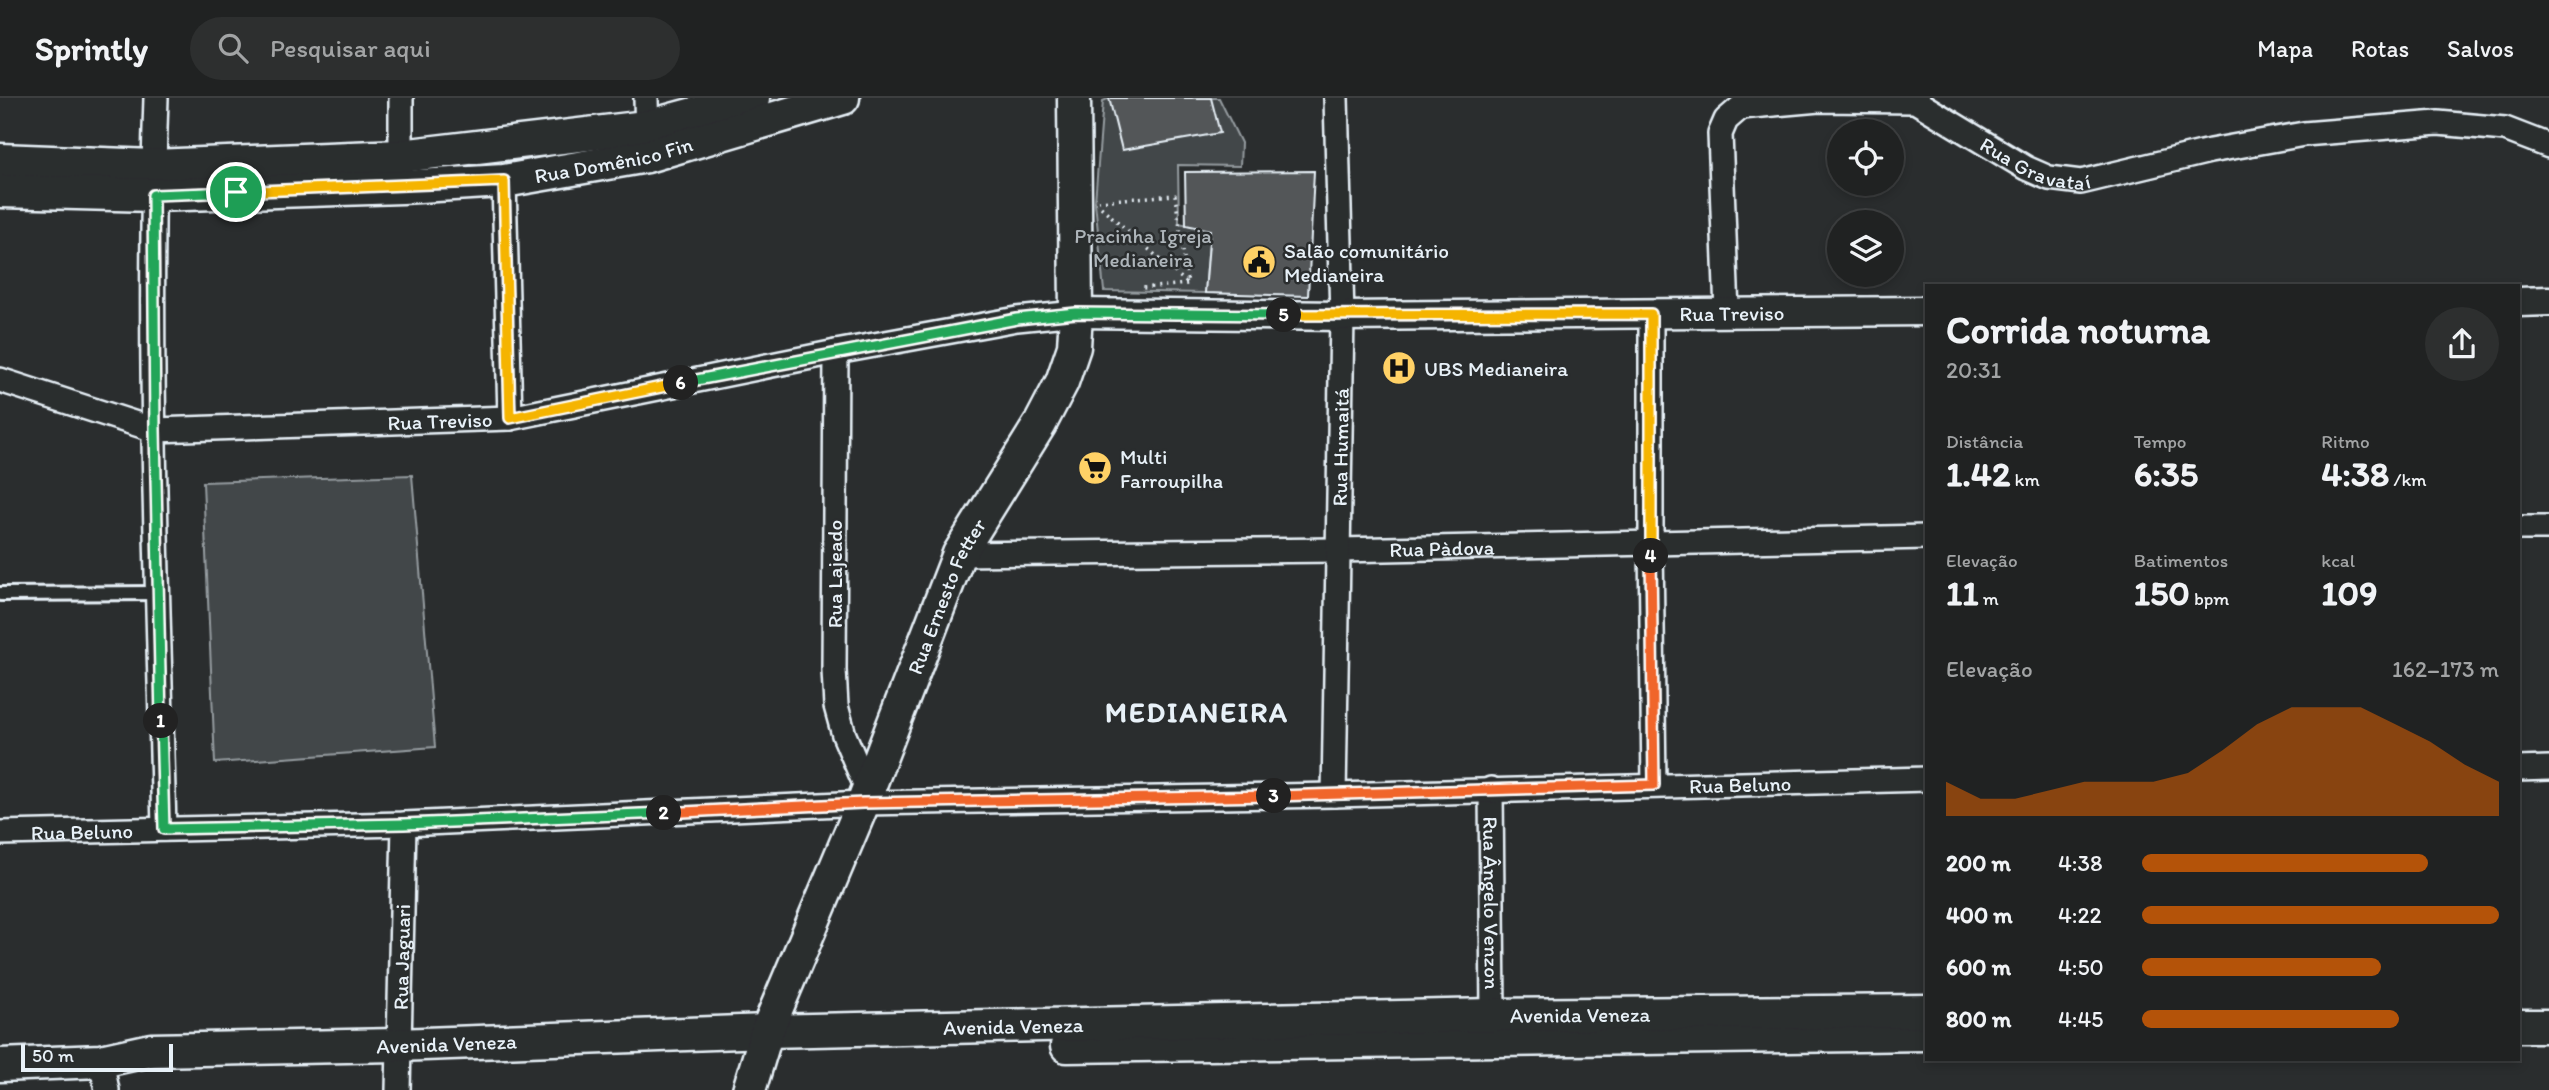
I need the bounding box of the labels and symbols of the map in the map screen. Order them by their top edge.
street label: Rua Domênico Fin [533,131,696,188]
street label: Rua Gravataí [1976,131,2093,195]
pin [206,162,266,222]
park label: Pracinha Igreja Medianeira [1074,223,1212,272]
place label: Salão comunitário Medianeira [1284,238,1449,287]
public building icon: Salão comunitário Medianeira [1240,243,1278,281]
pin: 5 [1266,298,1302,332]
street label: Rua Treviso [1679,300,1785,326]
hospital icon: UBS Medianeira [1380,349,1418,387]
place label: UBS Medianeira [1424,356,1568,381]
pin: 6 [664,366,698,400]
street label: Rua Humaitá [1326,388,1353,506]
street label: Rua Treviso [387,406,493,435]
place label: Multi Farroupilha [1120,444,1223,493]
supermarket icon: Multi Farroupilha [1076,449,1114,487]
street label: Rua Ernesto Fetter [901,513,991,678]
street label: Rua Lajeado [822,520,847,628]
street label: Rua Pàdova [1389,534,1495,561]
pin: 4 [1634,538,1668,574]
district label: MEDIANEIRA [1105,695,1289,729]
pin: 1 [144,704,178,738]
street label: Rua Beluno [1689,770,1792,798]
pin: 3 [1256,778,1292,814]
pin: 2 [646,796,682,830]
street label: Rua Ângelo Venzon [1479,816,1505,990]
street label: Rua Beluno [31,818,133,845]
street label: Rua Jaguari [387,904,415,1010]
street label: Avenida Veneza [1510,1001,1651,1027]
street label: Avenida Veneza [943,1012,1084,1040]
street label: Avenida Veneza [376,1028,517,1058]
scale bar [21,1041,173,1073]

